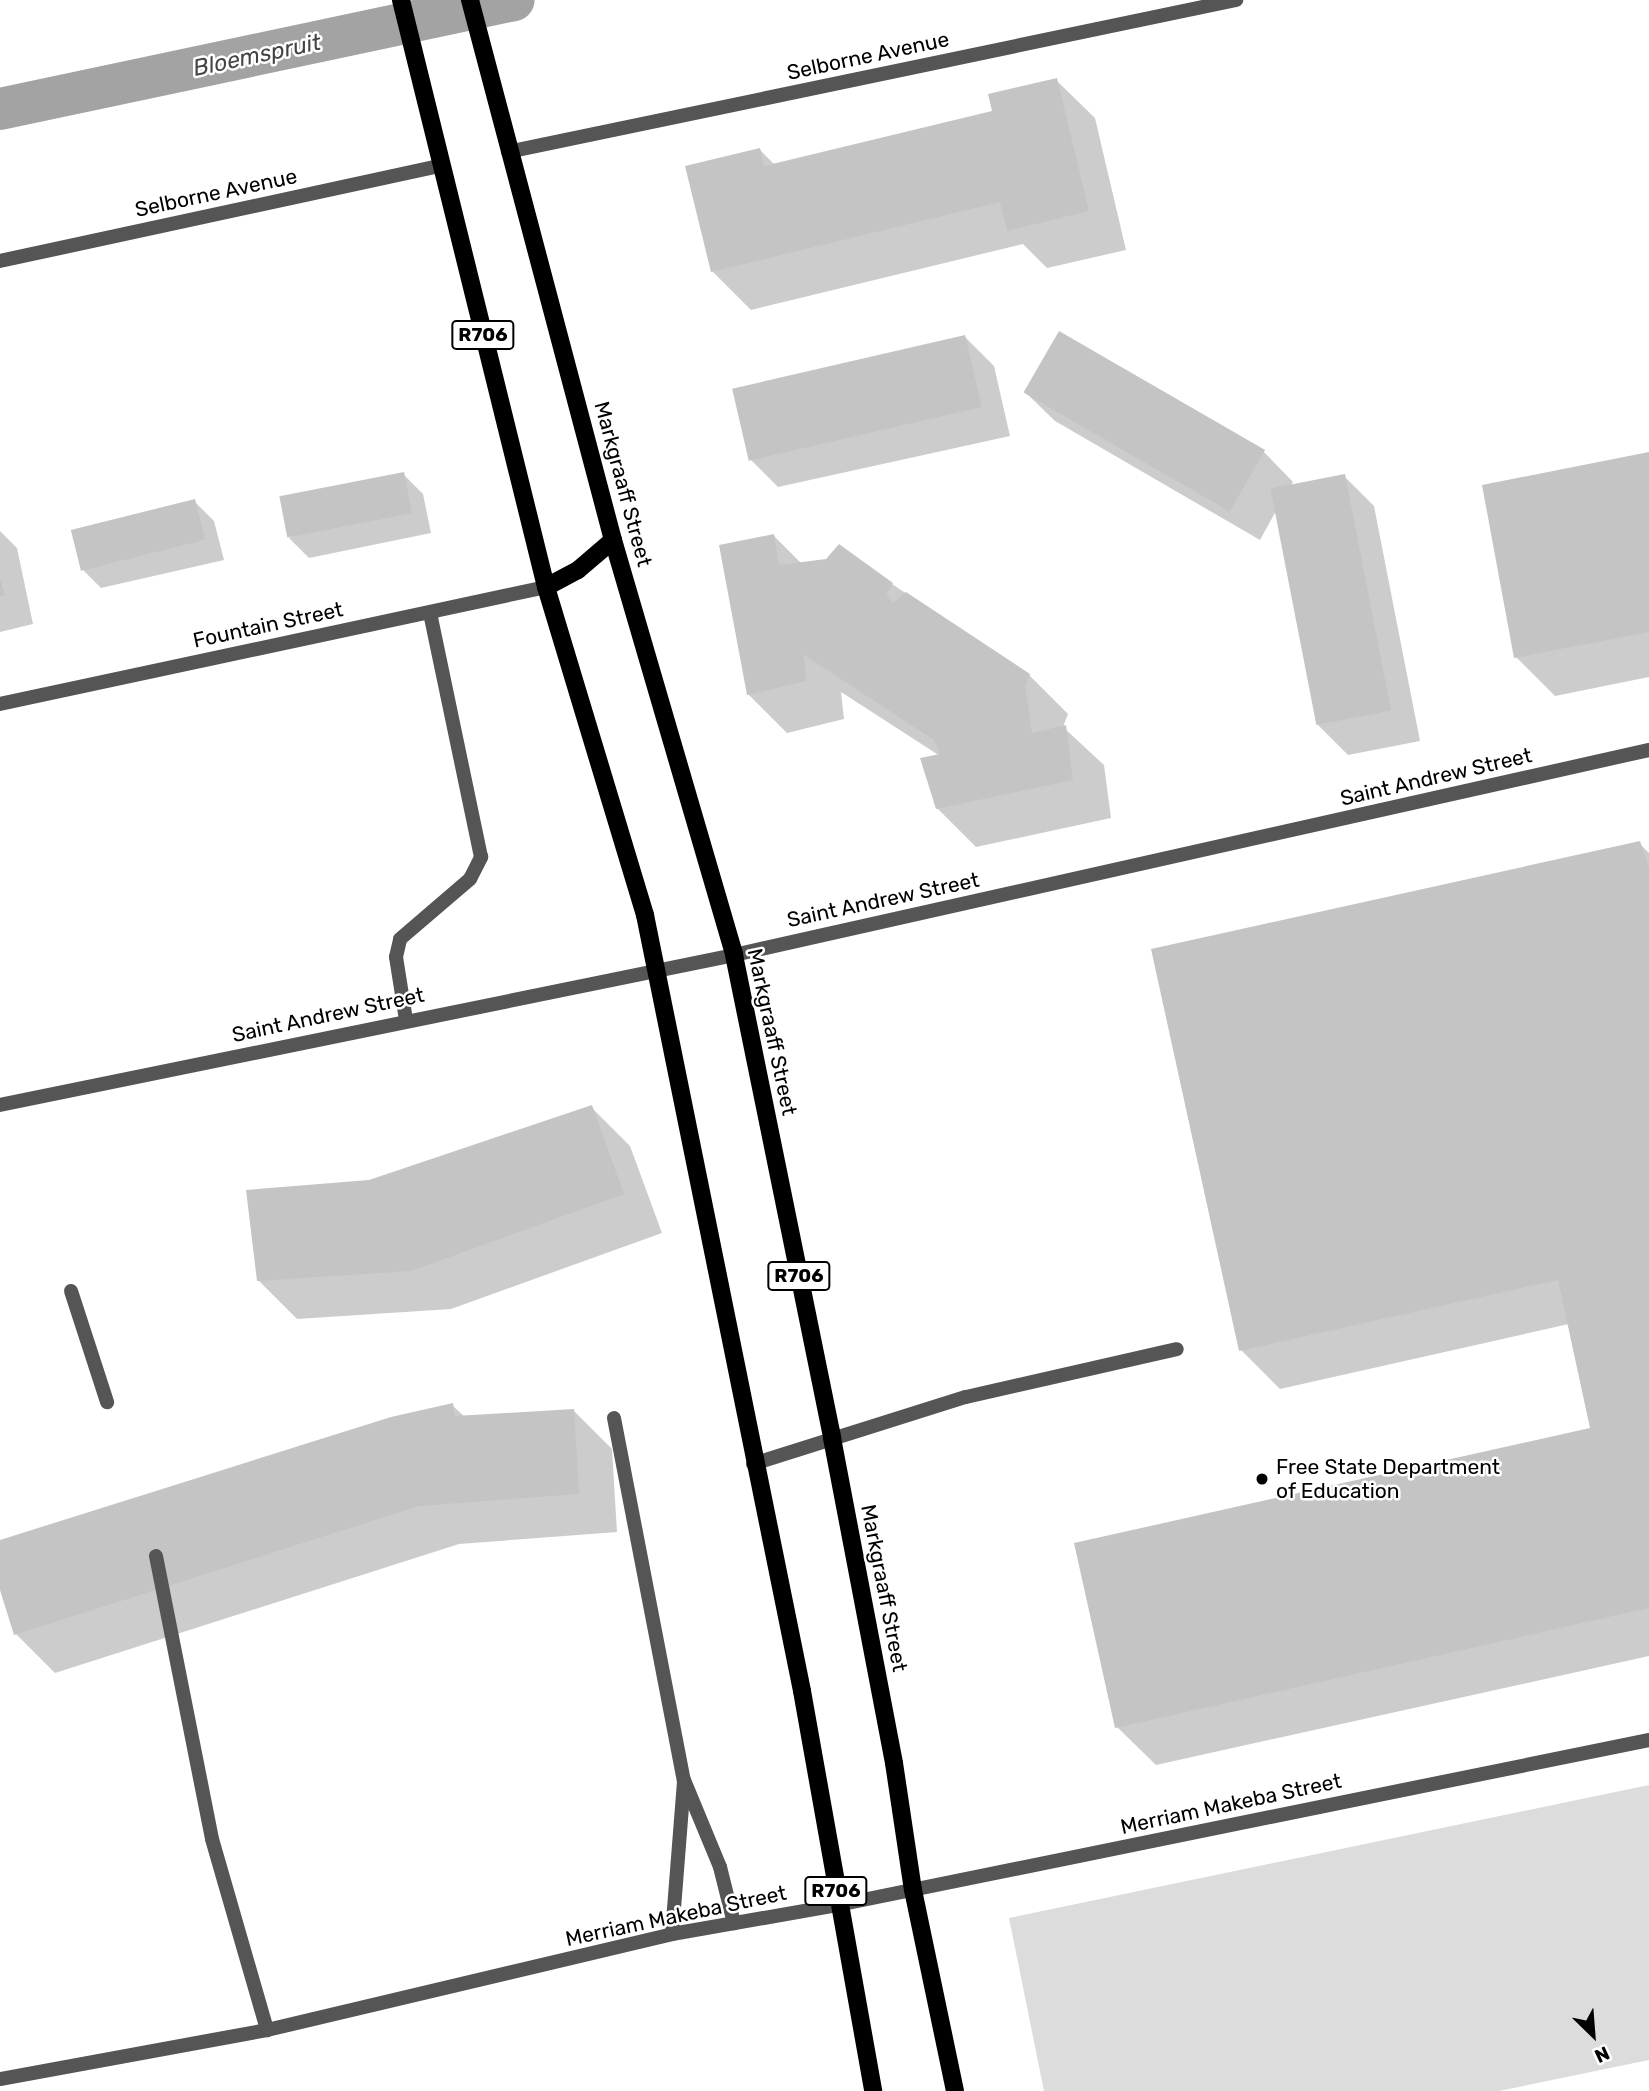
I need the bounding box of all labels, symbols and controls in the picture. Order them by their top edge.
street label: Selborne Avenue [784,26,952,86]
water label: Bloemspruit [191,28,323,82]
street label: Selborne Avenue [132,163,300,223]
road number: R706 [450,320,516,350]
street label: Markgraaff Street [589,398,657,570]
street label: Fountain Street [191,597,345,653]
street label: Saint Andrew Street [1337,743,1535,811]
street label: Saint Andrew Street [784,867,982,933]
street label: Markgraaff Street [742,946,802,1118]
street label: Saint Andrew Street [229,982,427,1048]
road number: R706 [766,1260,832,1292]
place label: Free State Department of Education [1276,1454,1500,1504]
marker: Free State Department of Education [1254,1471,1270,1487]
street label: Markgraaff Street [855,1502,913,1674]
street label: Merriam Makeba Street [1118,1768,1344,1840]
road number: R706 [803,1876,869,1907]
street label: Merriam Makeba Street [563,1880,789,1952]
north arrow [1558,2000,1628,2070]
text: N [1591,2041,1613,2068]

